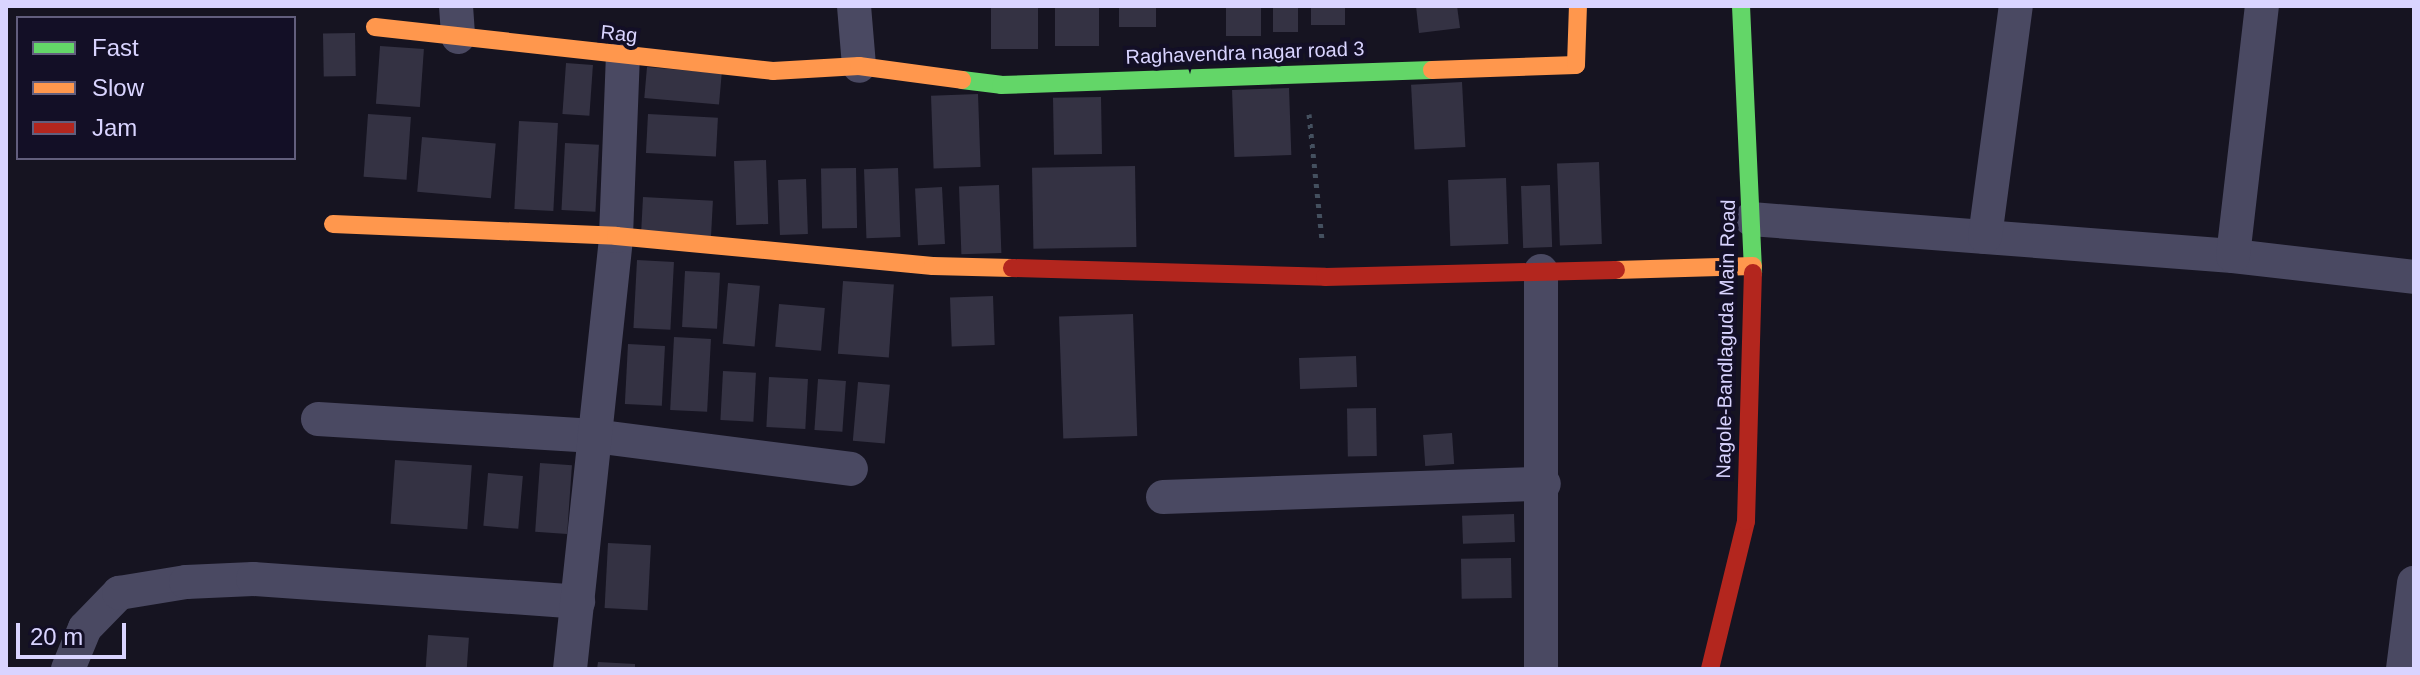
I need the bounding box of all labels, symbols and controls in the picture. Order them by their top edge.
legend [16,16,296,160]
street label: Rag [600,20,638,48]
text: Fast [92,34,139,61]
street label: Raghavendra nagar road 3 [1125,37,1365,69]
text: Slow [92,74,144,101]
text: Jam [92,114,137,141]
street label: Nagole-Bandlaguda Main Road [1712,199,1740,479]
scale bar [20,607,130,657]
text: 20 m [30,623,83,650]

